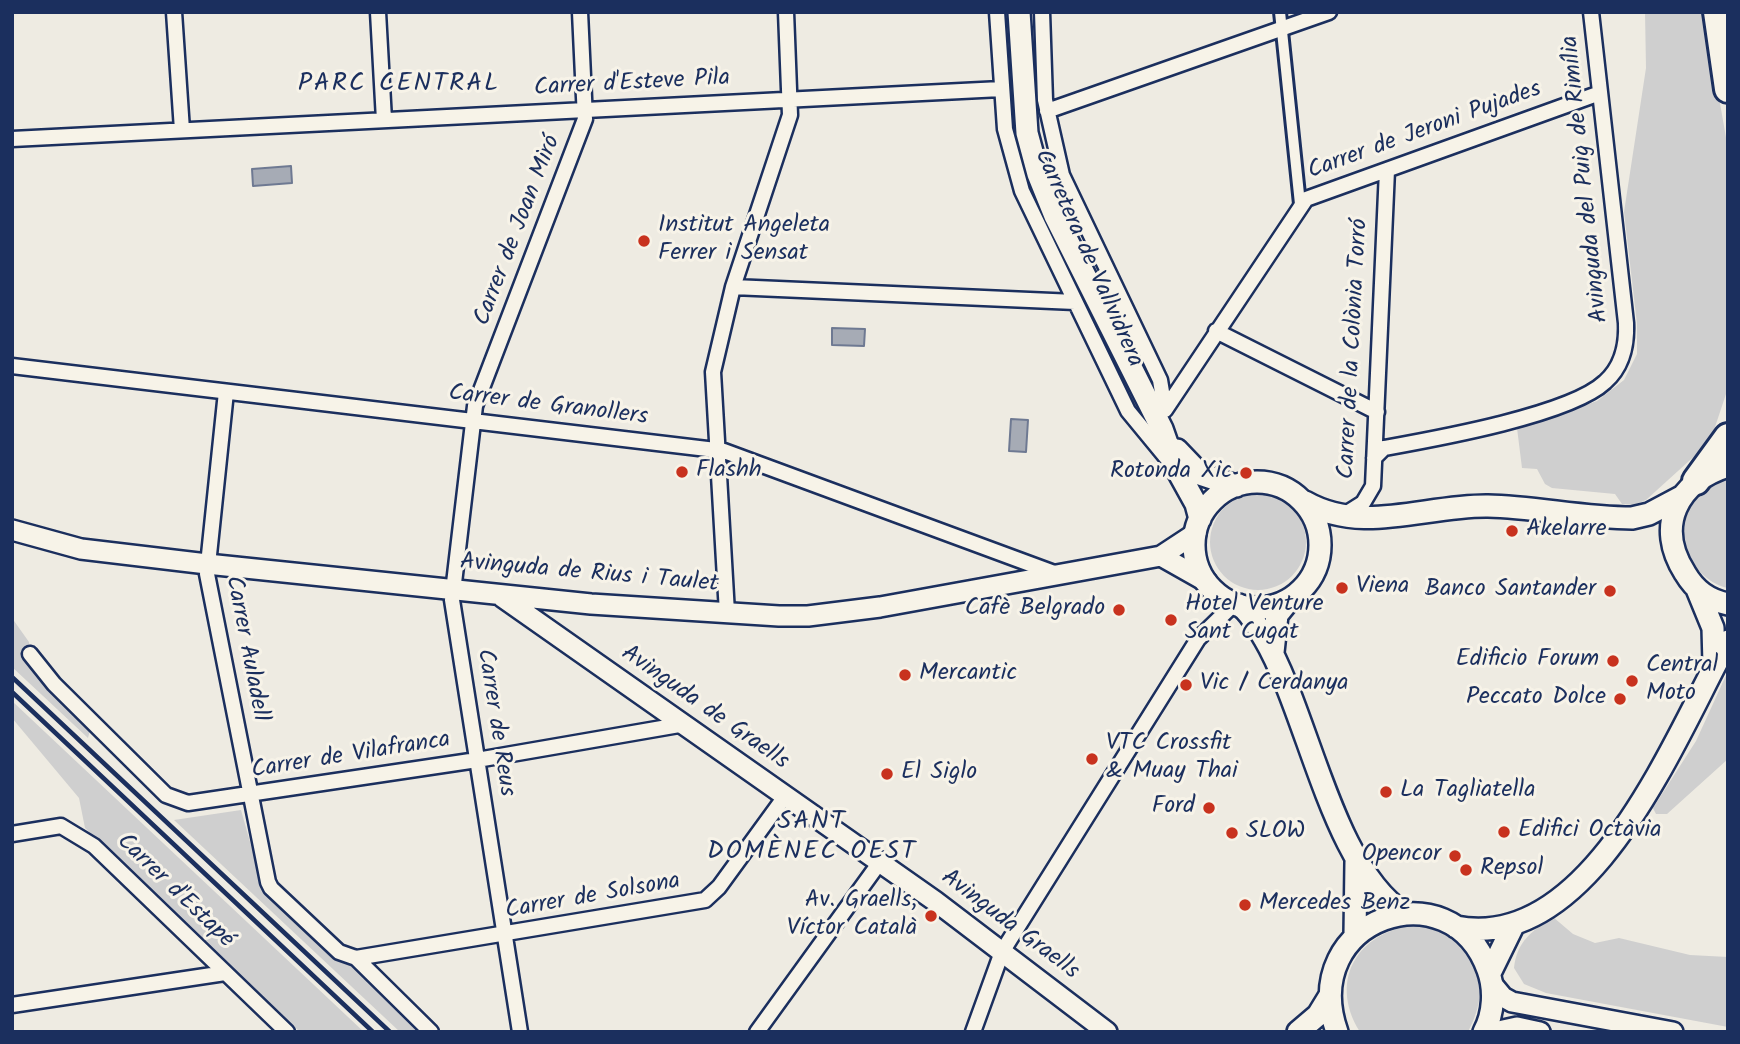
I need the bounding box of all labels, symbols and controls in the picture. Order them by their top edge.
street label: Avinguda del Puig de Rimília [1558,34,1616,324]
street label: Carrer d'Esteve Pila [533,65,731,105]
district label: PARC CENTRAL [299,70,499,102]
street label: Carrer de Jeroni Pujades [1304,76,1546,188]
street label: Carrer de Joan Miró [469,132,569,330]
street label: Carretera de Vallvidrera [1026,146,1148,372]
place label: Institut Angeleta Ferrer i Sensat [658,213,830,269]
street label: Carrer de la Colònia Torró [1334,218,1376,480]
marker: Institut Angeleta Ferrer i Sensat [636,233,652,249]
street label: Carrer de Granollers [447,380,649,434]
place label: Flashh [696,458,762,486]
place label: Rotonda Xic [1110,459,1232,487]
marker: Flashh [674,464,690,480]
marker: Rotonda Xic [1238,465,1254,481]
place label: Akelarre [1526,517,1606,545]
marker: Akelarre [1504,523,1520,539]
street label: Avinguda de Rius i Taulet [458,549,720,601]
street label: Carrer Auladell [217,574,273,724]
place label: Viena [1356,574,1409,602]
place label: Banco Santander [1425,577,1596,605]
marker: Viena [1334,580,1350,596]
marker: Banco Santander [1602,583,1618,599]
place label: Hotel Venture Sant Cugat [1185,592,1323,648]
place label: Cafè Belgrado [965,596,1105,624]
marker: Cafè Belgrado [1111,602,1127,618]
marker: Hotel Venture Sant Cugat [1163,612,1179,628]
street label: Avinguda de Graells [615,640,793,778]
street label: Carrer de Reus [468,647,520,799]
place label: Edificio Forum [1456,647,1599,675]
marker: Edificio Forum [1605,653,1621,669]
place label: Central Moto [1646,653,1718,709]
place label: Mercantic [919,661,1017,689]
marker: Mercantic [897,667,913,683]
place label: Vic / Cerdanya [1200,671,1349,699]
marker: Central Moto [1624,673,1640,689]
marker: Vic / Cerdanya [1178,677,1194,693]
place label: Peccato Dolce [1466,685,1606,713]
marker: Peccato Dolce [1612,691,1628,707]
street label: Carrer de Vilafranca [250,727,452,787]
place label: VTC Crossfit & Muay Thai [1106,731,1238,787]
marker: VTC Crossfit & Muay Thai [1084,751,1100,767]
place label: El Siglo [901,760,977,788]
marker: El Siglo [879,766,895,782]
place label: La Tagliatella [1400,778,1535,806]
marker: La Tagliatella [1378,784,1394,800]
place label: Ford [1152,794,1195,822]
marker: Ford [1201,800,1217,816]
district label: SANT DOMÈNEC OEST [708,808,916,870]
place label: Edifici Octàvia [1518,818,1662,846]
place label: SLOW [1246,819,1305,847]
marker: Edifici Octàvia [1496,824,1512,840]
marker: SLOW [1224,825,1240,841]
street label: Carrer d'Estapé [109,829,239,955]
place label: Opencor [1362,842,1441,870]
marker: Opencor [1447,848,1463,864]
place label: Repsol [1480,856,1543,884]
marker: Repsol [1458,862,1474,878]
street label: Avinguda Graells [934,865,1084,987]
street label: Carrer de Solsona [503,868,683,928]
place label: Av. Graells, Víctor Català [787,888,917,944]
place label: Mercedes Benz [1259,891,1410,919]
marker: Mercedes Benz [1237,897,1253,913]
marker: Av. Graells, Víctor Català [923,908,939,924]

